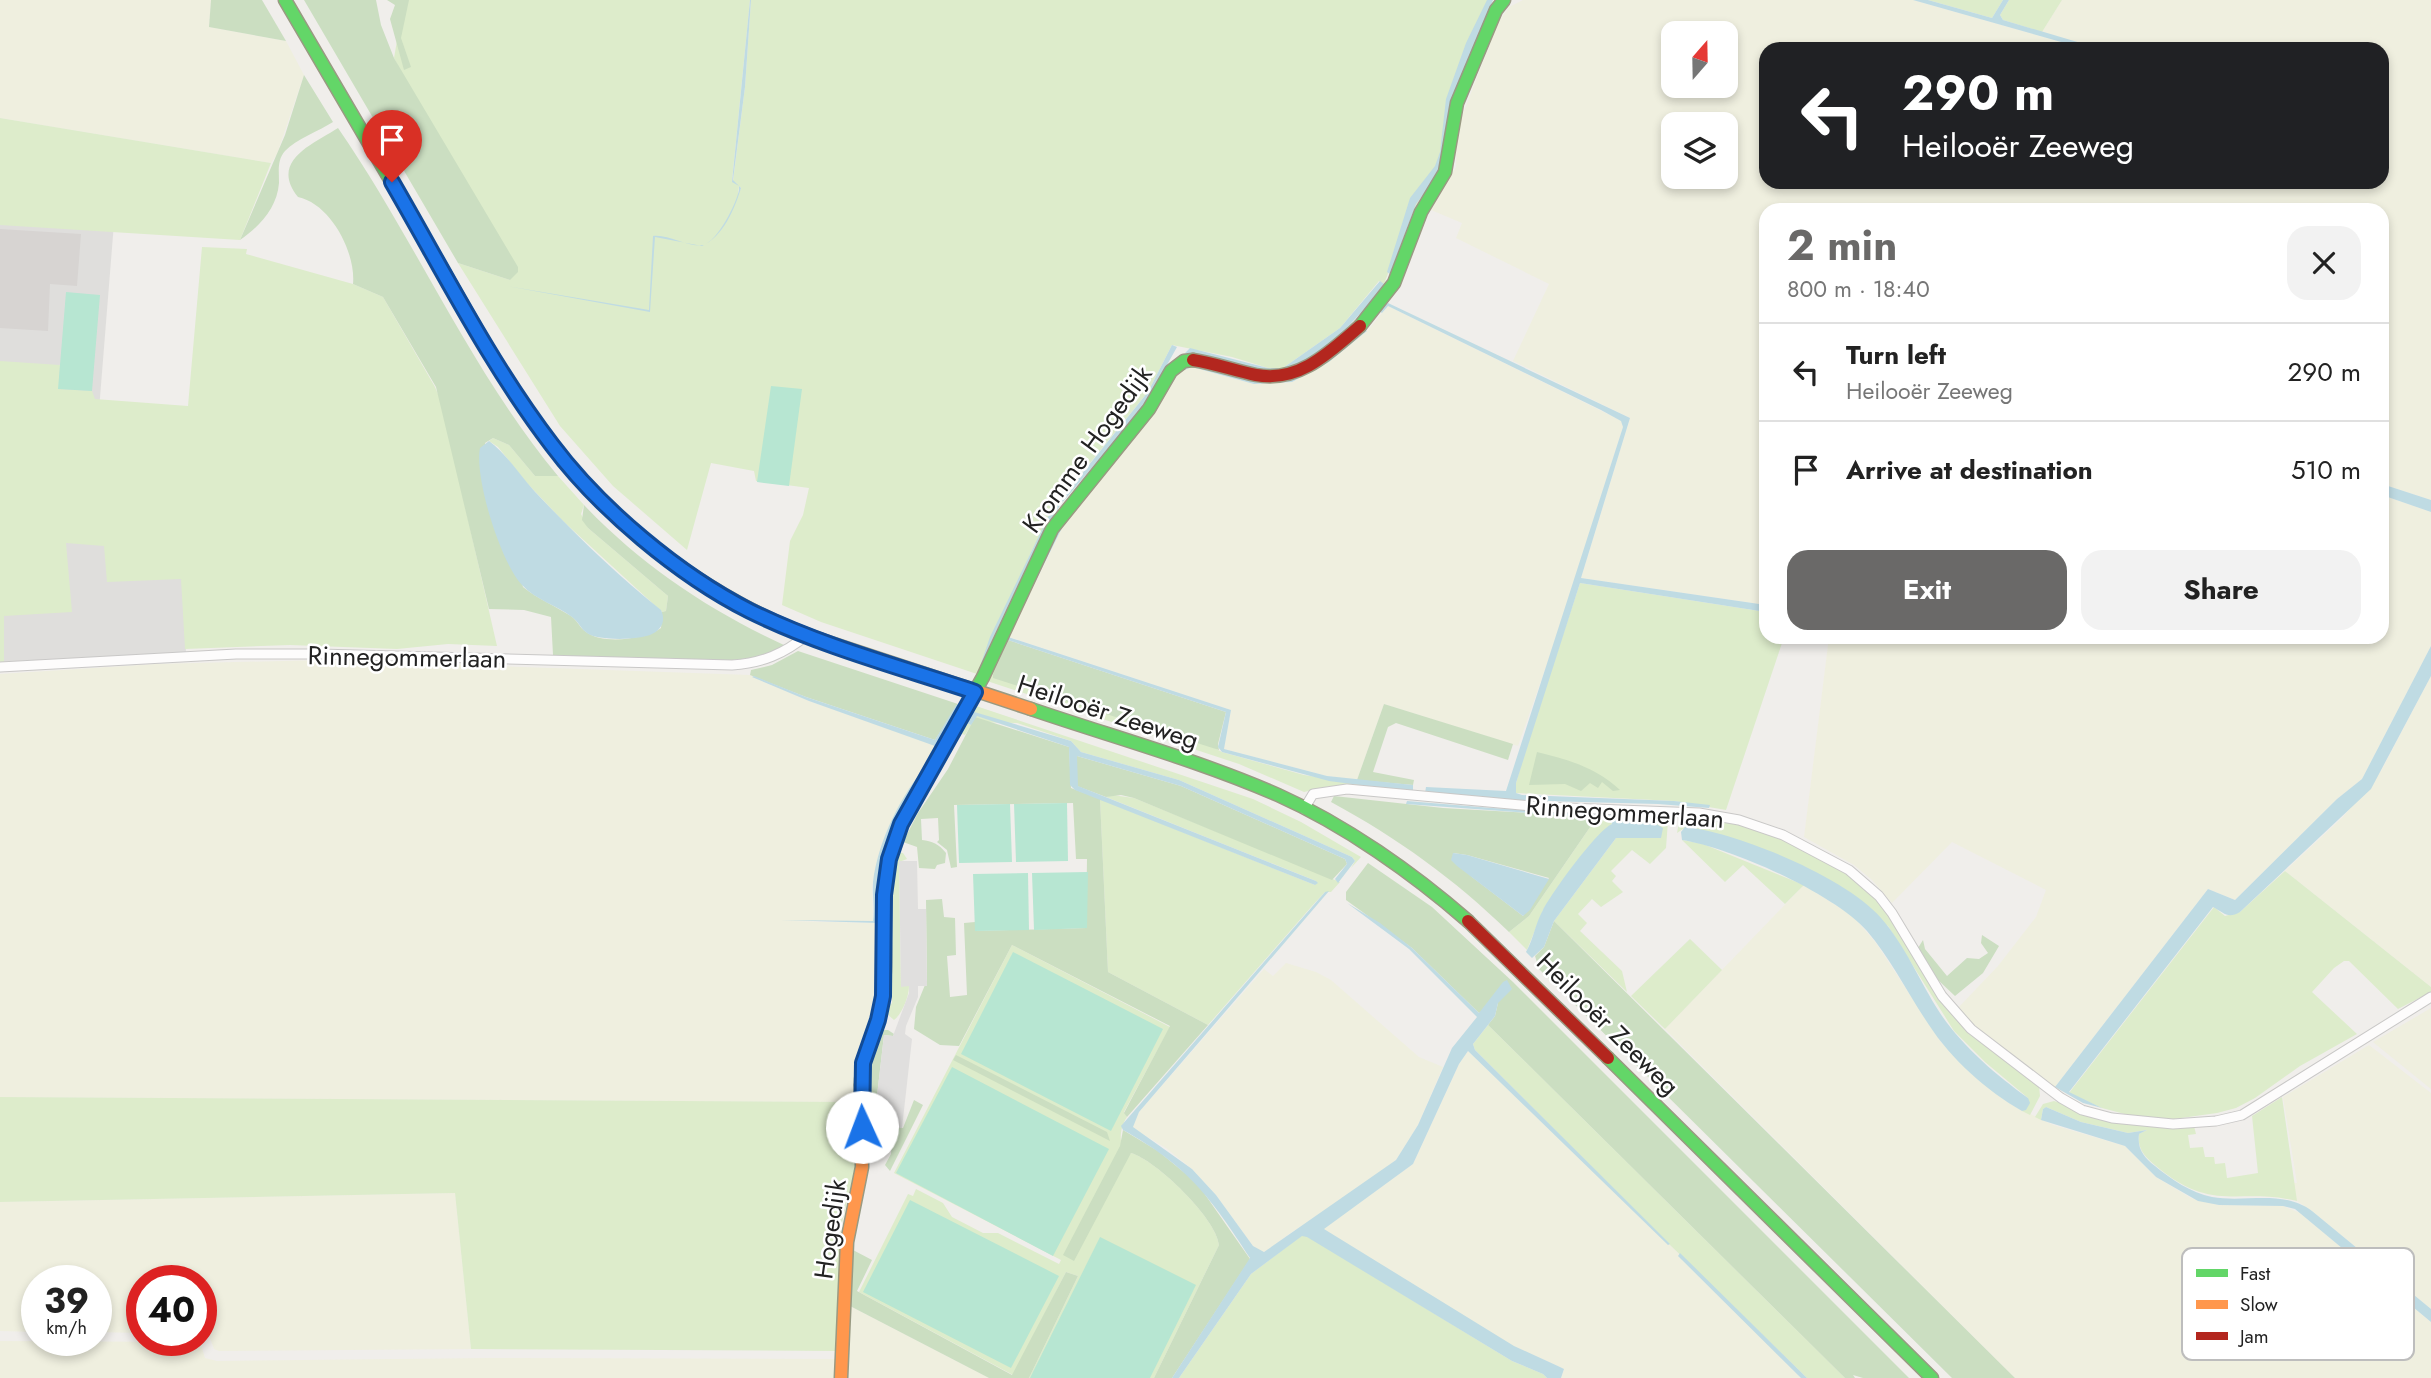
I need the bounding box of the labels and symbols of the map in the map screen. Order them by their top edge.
north arrow [1661,21,1738,98]
pin [362,110,422,182]
street label: Kromme Hogedijk [1013,357,1161,541]
street label: Rinnegommerlaan [307,636,507,678]
street label: Heilooër Zeeweg [1012,665,1204,759]
street label: Rinnegommerlaan [1525,786,1725,838]
street label: Heilooër Zeeweg [1528,944,1688,1104]
position arrow [825,1090,899,1164]
street label: Hogedijk [804,1176,856,1281]
legend [2182,1248,2414,1360]
text: Fast [2240,1260,2271,1287]
speed limit sign: 40 [126,1265,217,1356]
text: Slow [2240,1291,2278,1318]
text: Jam [2237,1323,2269,1350]

